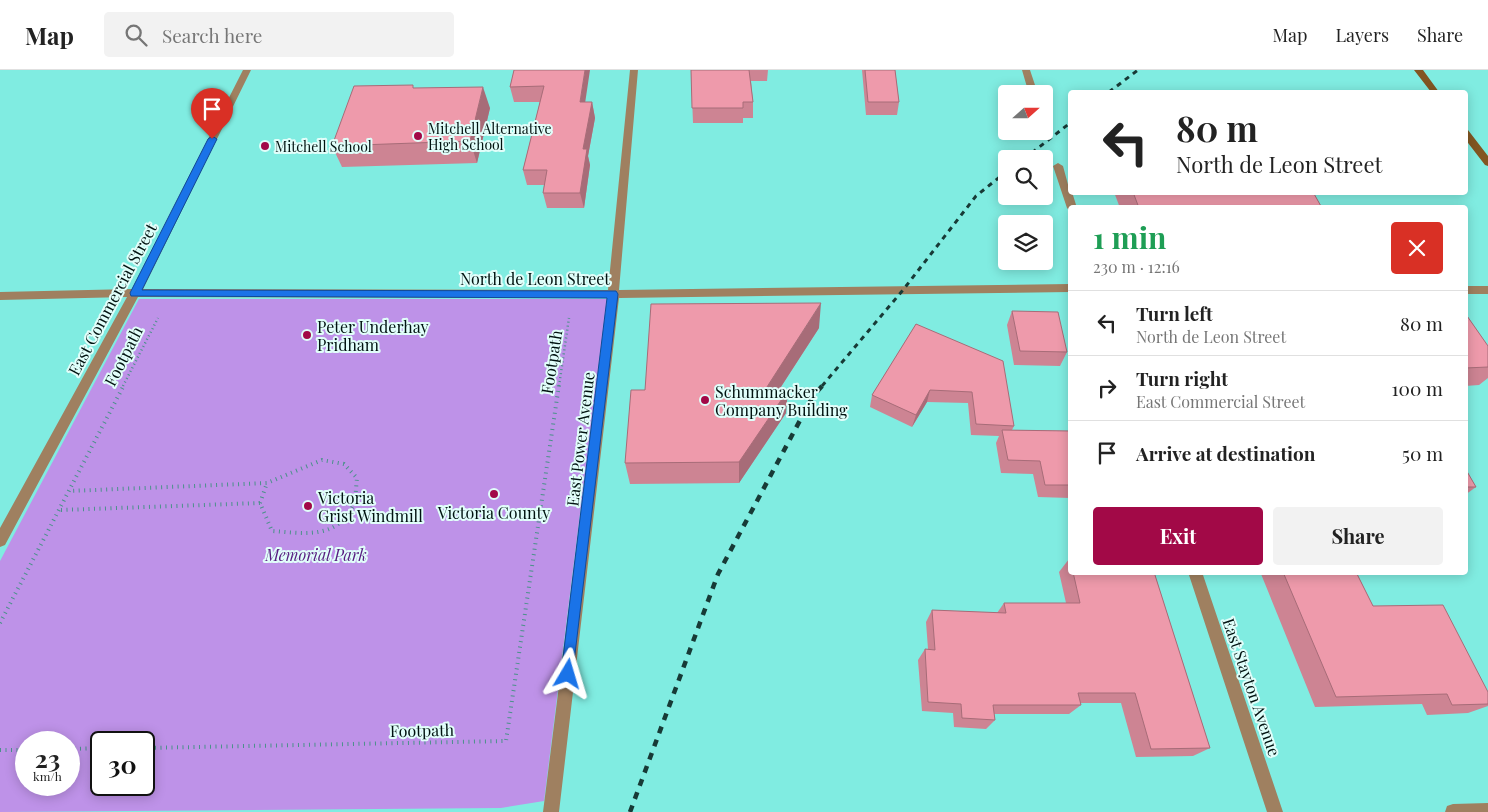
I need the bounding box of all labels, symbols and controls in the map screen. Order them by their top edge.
search box [104,12,454,57]
text: Map [25,19,74,51]
icon: search [122,21,150,49]
text: Search here [162,22,262,48]
text: Map [1272,23,1307,47]
text: Layers [1335,23,1389,47]
text: Share [1417,23,1463,47]
north arrow [998,85,1052,140]
map controls [998,85,1053,270]
pin [191,88,233,139]
icon: arrive [198,95,226,123]
text: 80 m [1176,104,1258,151]
icon: left [1093,110,1158,175]
place label: Mitchell Alternative High School [428,119,552,154]
marker: Mitchell Alternative High School [412,130,424,142]
place label: Mitchell School [275,137,372,156]
marker: Mitchell School [259,140,271,152]
text: North de Leon Street [1176,149,1382,179]
button: search [998,150,1053,205]
button: layers [998,215,1053,270]
text: 1 min [1093,217,1167,257]
street label: East Commercial Street [63,219,161,379]
button: close [1391,222,1443,274]
text: 230 m · 12:16 [1093,256,1180,277]
street label: North de Leon Street [460,268,610,289]
text: Turn left [1136,300,1213,326]
icon: left [1093,309,1121,337]
text: 80 m [1400,310,1443,336]
place label: Peter Underhay Pridham [317,316,429,355]
street label: Footpath [99,322,147,389]
text: North de Leon Street [1136,326,1286,347]
street label: Footpath [536,328,566,395]
marker: Peter Underhay Pridham [301,329,313,341]
text: Turn right [1136,365,1228,391]
street label: East Power Avenue [561,371,599,507]
icon: right [1093,374,1121,402]
text: 100 m [1392,375,1443,401]
place label: Schummacker Company Building [715,381,848,420]
text: East Commercial Street [1136,391,1305,412]
marker: Schummacker Company Building [699,394,711,406]
icon: arrive [1093,439,1121,467]
text: Arrive at destination [1136,440,1316,466]
text: 50 m [1402,440,1443,466]
place label: Victoria Grist Windmill [317,487,423,526]
marker: Victoria County [488,488,500,500]
marker: Victoria Grist Windmill [302,500,314,512]
place label: Victoria County [437,502,550,523]
button: Exit [1093,507,1263,565]
button: Share [1273,507,1443,565]
park label: Memorial Park [264,544,367,565]
street label: East Stayton Avenue [1219,615,1285,759]
position arrow [541,647,593,699]
street label: Footpath [390,719,455,741]
speed limit sign: 30 [90,731,155,796]
text: 23 [35,741,60,774]
text: km/h [33,768,62,784]

